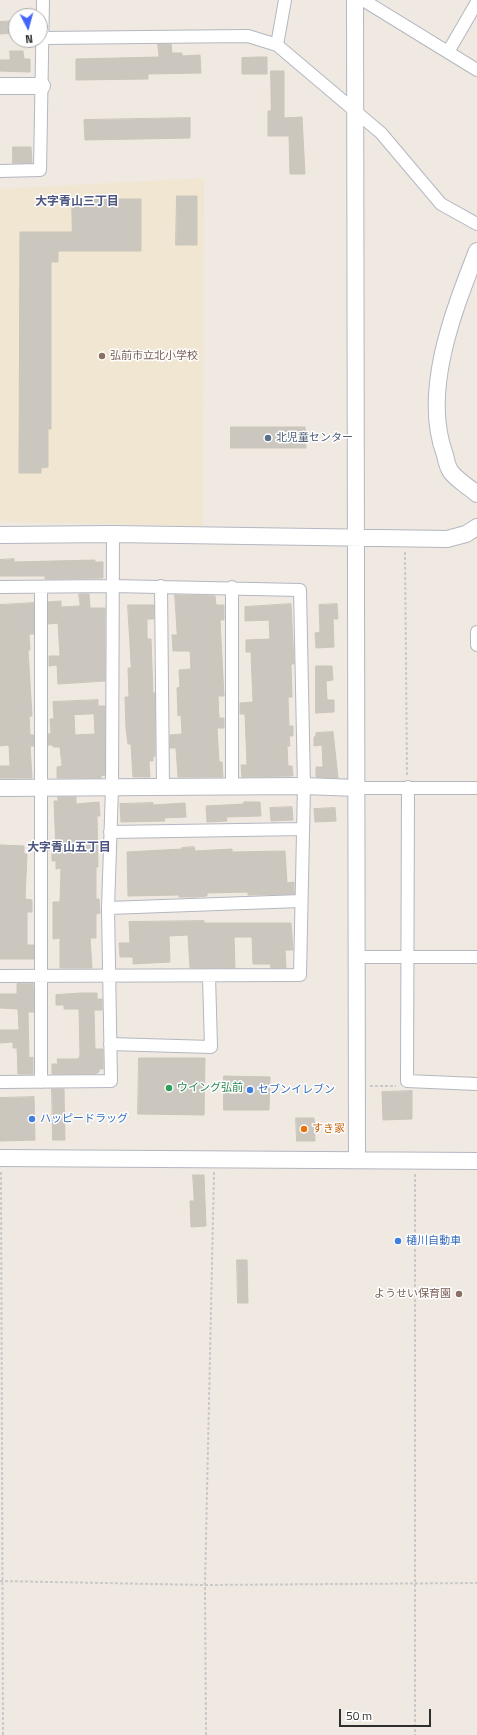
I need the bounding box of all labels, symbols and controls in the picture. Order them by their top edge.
north arrow [8,8,48,48]
text: N [25,31,34,47]
district label: 大字青山三丁目 [35,195,119,209]
place label: 弘前市立北小学校 [110,349,198,363]
marker: 弘前市立北小学校 [97,351,107,361]
place label: 北児童センター [276,431,353,445]
marker: 北児童センター [263,433,273,443]
district label: 大字青山五丁目 [27,841,111,855]
place label: ウイング弘前 [177,1081,243,1095]
marker: ウイング弘前 [164,1083,174,1093]
place label: セブンイレブン [258,1083,335,1097]
marker: セブンイレブン [245,1085,255,1095]
place label: ハッピードラッグ [40,1112,128,1126]
marker: ハッピードラッグ [27,1114,37,1124]
place label: すき家 [312,1122,345,1136]
marker: すき家 [299,1124,309,1134]
place label: 樋川自動車 [406,1234,461,1248]
marker: 樋川自動車 [393,1236,403,1246]
place label: ようせい保育園 [374,1287,451,1301]
marker: ようせい保育園 [454,1289,464,1299]
scale bar [341,1701,433,1727]
text: 50 m [346,1706,372,1725]

